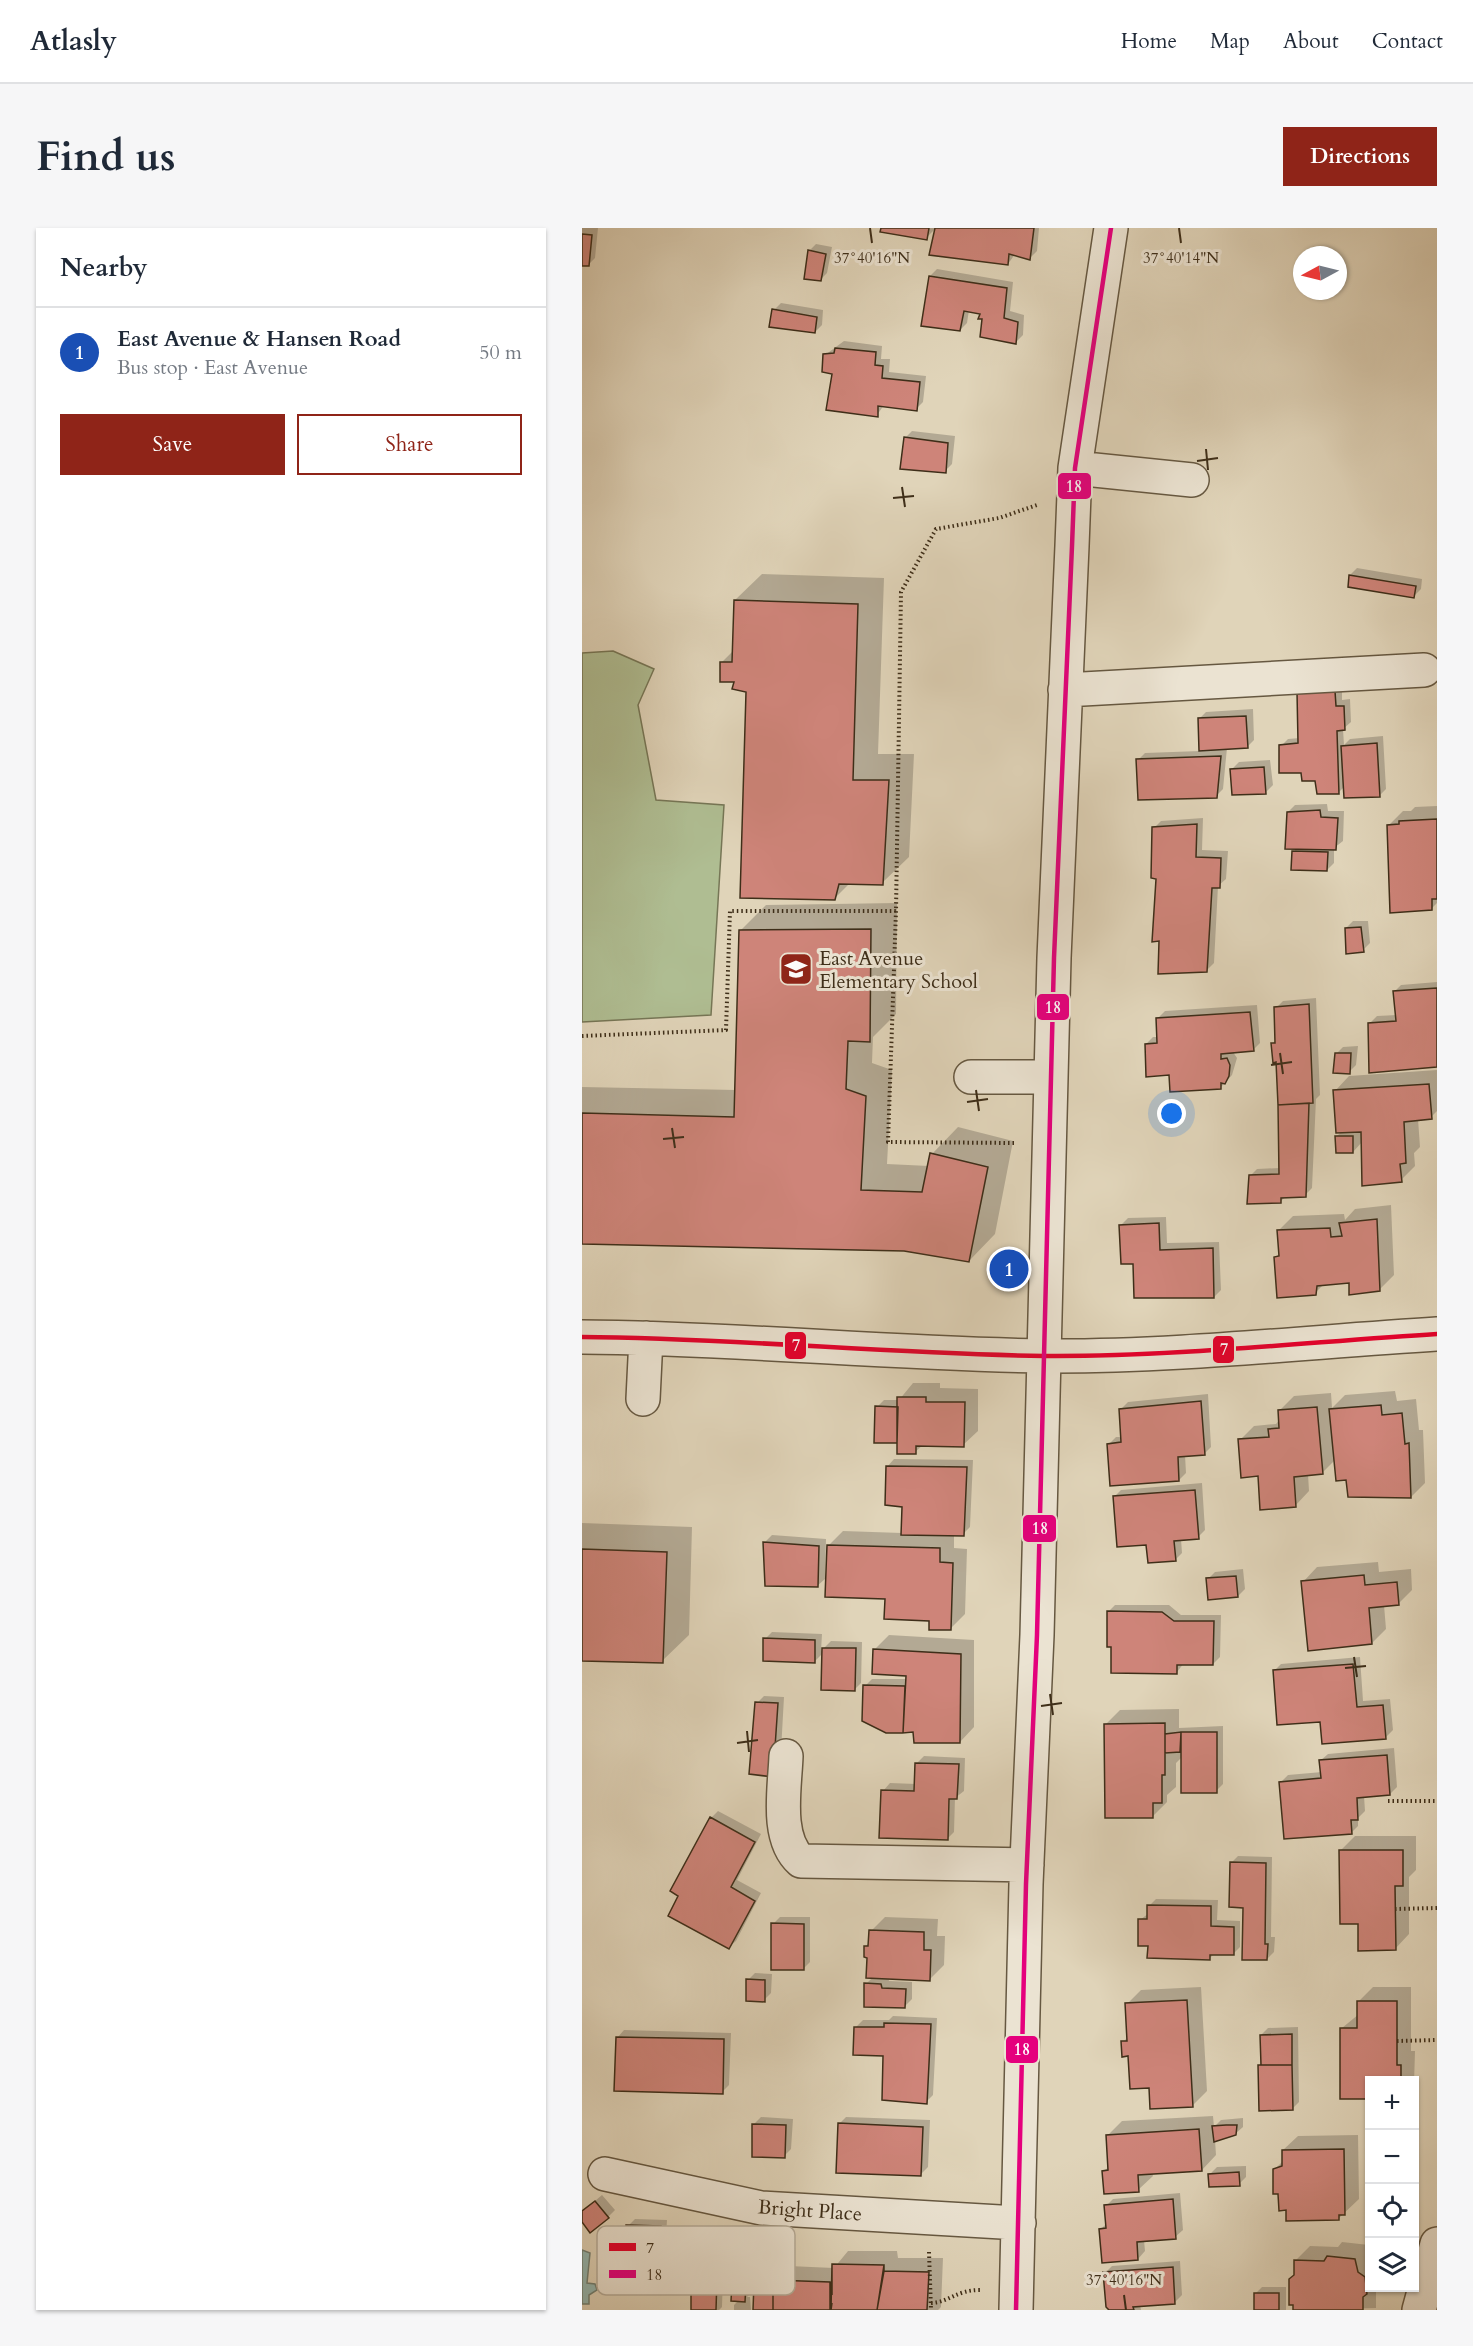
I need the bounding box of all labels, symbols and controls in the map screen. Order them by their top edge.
text: Atlasly [30,22,117,60]
text: Home [1121,27,1177,56]
text: Map [1210,27,1250,56]
text: About [1283,27,1339,56]
text: Contact [1372,27,1443,56]
button: Directions [1283,127,1437,186]
text: Find us [36,128,176,185]
north arrow [1293,246,1347,300]
text: 37°40'16"N [834,248,910,268]
text: 37°40'14"N [1143,248,1219,268]
text: Nearby [60,250,148,285]
text: East Avenue & Hansen Road [117,324,401,354]
text: 1 [74,339,85,366]
text: 50 m [479,339,522,366]
text: Bus stop · East Avenue [117,354,308,381]
button: Save [60,414,285,475]
button: Share [297,414,522,475]
line badge: 18 [1057,472,1092,500]
text: 18 [1066,476,1082,498]
place label: East Avenue Elementary School [819,945,978,995]
school or university icon: East Avenue Elementary School [778,951,814,987]
line badge: 18 [1036,993,1070,1021]
text: 18 [1045,997,1061,1019]
your location [1157,1099,1186,1128]
pin: 1 [990,1246,1028,1292]
line badge: 7 [784,1331,807,1360]
text: 7 [792,1335,800,1357]
line badge: 7 [1212,1335,1235,1364]
text: 7 [1220,1339,1228,1361]
line badge: 18 [1022,1514,1057,1543]
text: 18 [1032,1518,1048,1540]
line badge: 18 [1005,2035,1039,2064]
text: 18 [1014,2039,1030,2061]
map controls [1365,2076,1419,2292]
button: + [1365,2076,1419,2130]
button: − [1365,2130,1419,2184]
button: locate [1365,2184,1419,2238]
street label: Bright Place [757,2193,863,2228]
legend [597,2226,795,2295]
text: 7 [646,2237,654,2259]
button: layers [1365,2238,1419,2292]
text: 18 [646,2264,662,2286]
text: 37°40'16"N [1086,2270,1162,2290]

